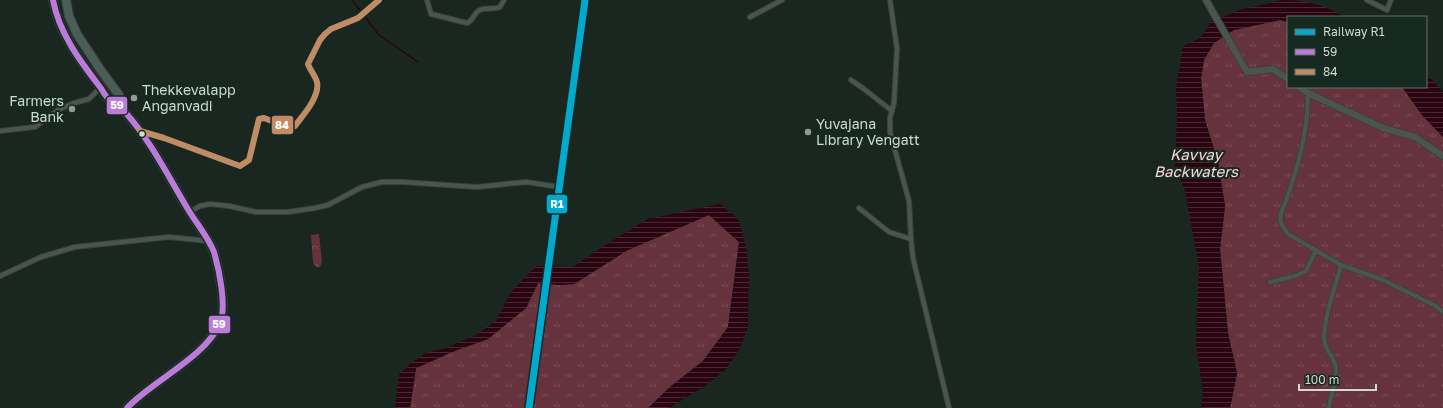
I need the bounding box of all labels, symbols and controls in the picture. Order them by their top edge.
legend [1287,16,1427,88]
text: Railway R1 [1323,24,1385,39]
text: 59 [1323,44,1337,59]
text: 84 [1323,64,1338,79]
place label: Thekkevalapp Anganvadi [142,81,236,114]
place label: Farmers Bank [9,92,64,125]
marker: Thekkevalapp Anganvadi [129,93,139,103]
line badge: 59 [106,96,128,115]
text: 59 [110,98,124,111]
marker: Farmers Bank [67,104,77,114]
line badge: 84 [271,115,294,135]
place label: Yuvajana Library Vengatt [816,115,920,148]
text: 84 [275,118,289,131]
marker: Yuvajana Library Vengatt [803,127,813,137]
unlabelled marker [137,129,147,139]
water label: Kavvay Backwaters [1154,145,1239,180]
line badge: R1 [546,194,568,214]
text: R1 [550,197,564,210]
line badge: 59 [208,315,231,334]
text: 59 [212,317,226,330]
scale bar [1299,366,1376,392]
text: 100 m [1305,372,1339,387]

